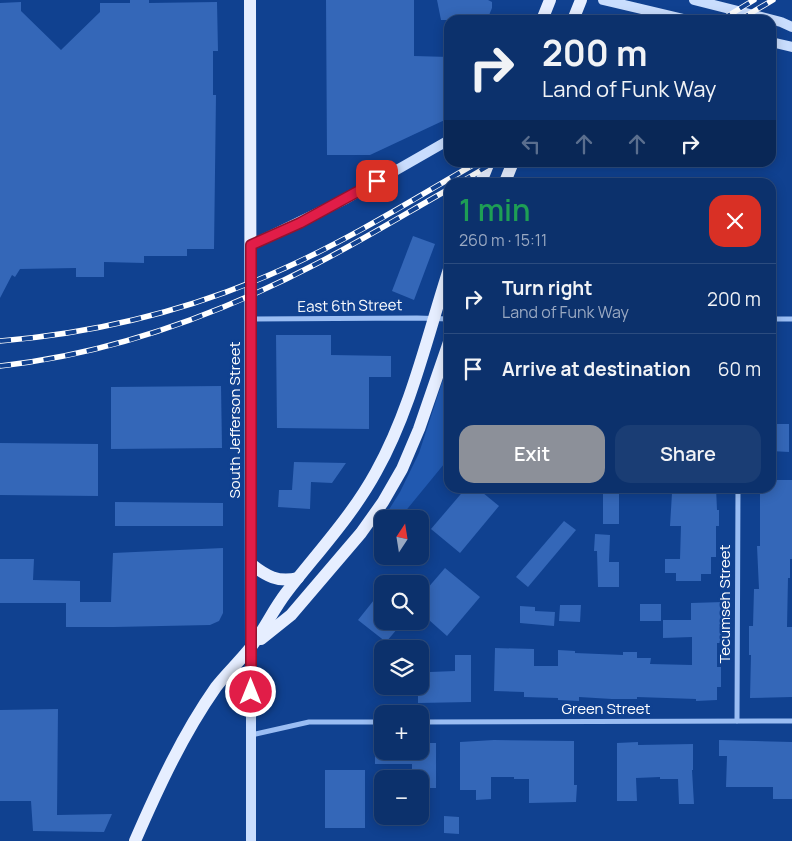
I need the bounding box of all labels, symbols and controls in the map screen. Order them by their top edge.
text: 200 m [542,29,647,77]
icon: right [459,35,524,100]
text: Land of Funk Way [542,74,716,104]
icon: left [517,130,545,158]
icon: ahead [570,130,598,158]
icon: ahead [623,130,651,158]
icon: right [676,130,704,158]
pin [356,160,398,202]
icon: arrive [363,167,391,195]
text: 1 min [459,189,531,230]
button: close [709,195,761,247]
text: 260 m · 15:11 [459,229,547,251]
text: Turn right [502,275,592,301]
icon: right [459,285,487,313]
text: 200 m [707,286,761,312]
street label: East 6th Street [297,294,403,317]
text: Land of Funk Way [502,301,629,323]
street label: South Jefferson Street [224,342,245,498]
icon: arrive [459,355,487,383]
text: Arrive at destination [502,356,691,382]
text: 60 m [718,356,761,382]
button: Exit [459,425,605,483]
button: Share [615,425,761,483]
north arrow [374,510,429,565]
map controls [374,510,429,825]
street label: Tecumseh Street [714,544,735,664]
button: search [374,575,429,630]
button: layers [374,640,429,695]
position arrow [224,665,276,717]
street label: Green Street [561,698,651,719]
button: + [374,705,429,760]
button: − [374,770,429,825]

